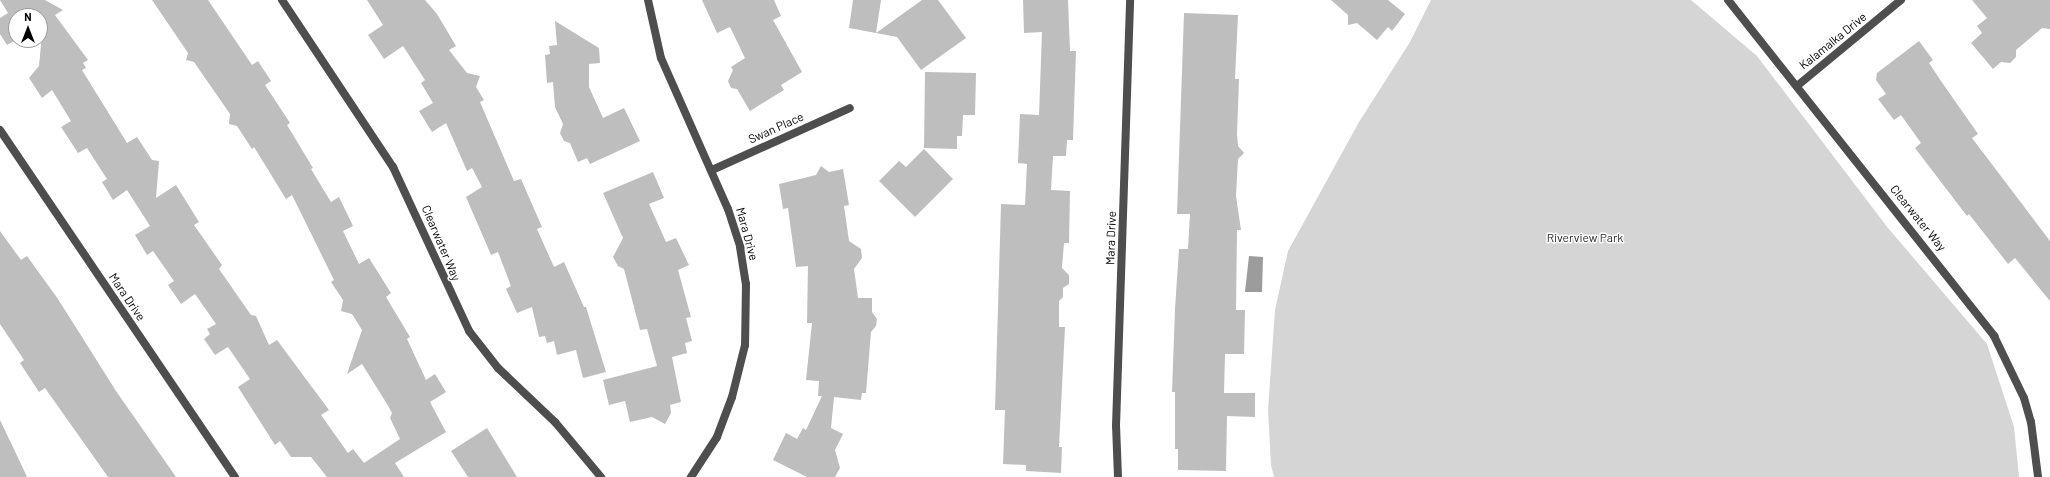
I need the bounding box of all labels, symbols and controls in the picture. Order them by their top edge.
north arrow [8,8,48,48]
street label: Kalamalka Drive [1796,9,1870,73]
text: N [24,10,32,23]
street label: Swan Place [746,109,806,147]
street label: Clearwater Way [1887,182,1949,254]
street label: Clearwater Way [419,203,463,283]
street label: Mara Drive [733,206,761,262]
street label: Mara Drive [1103,211,1119,265]
park label: Riverview Park [1547,231,1623,245]
street label: Mara Drive [106,270,148,324]

